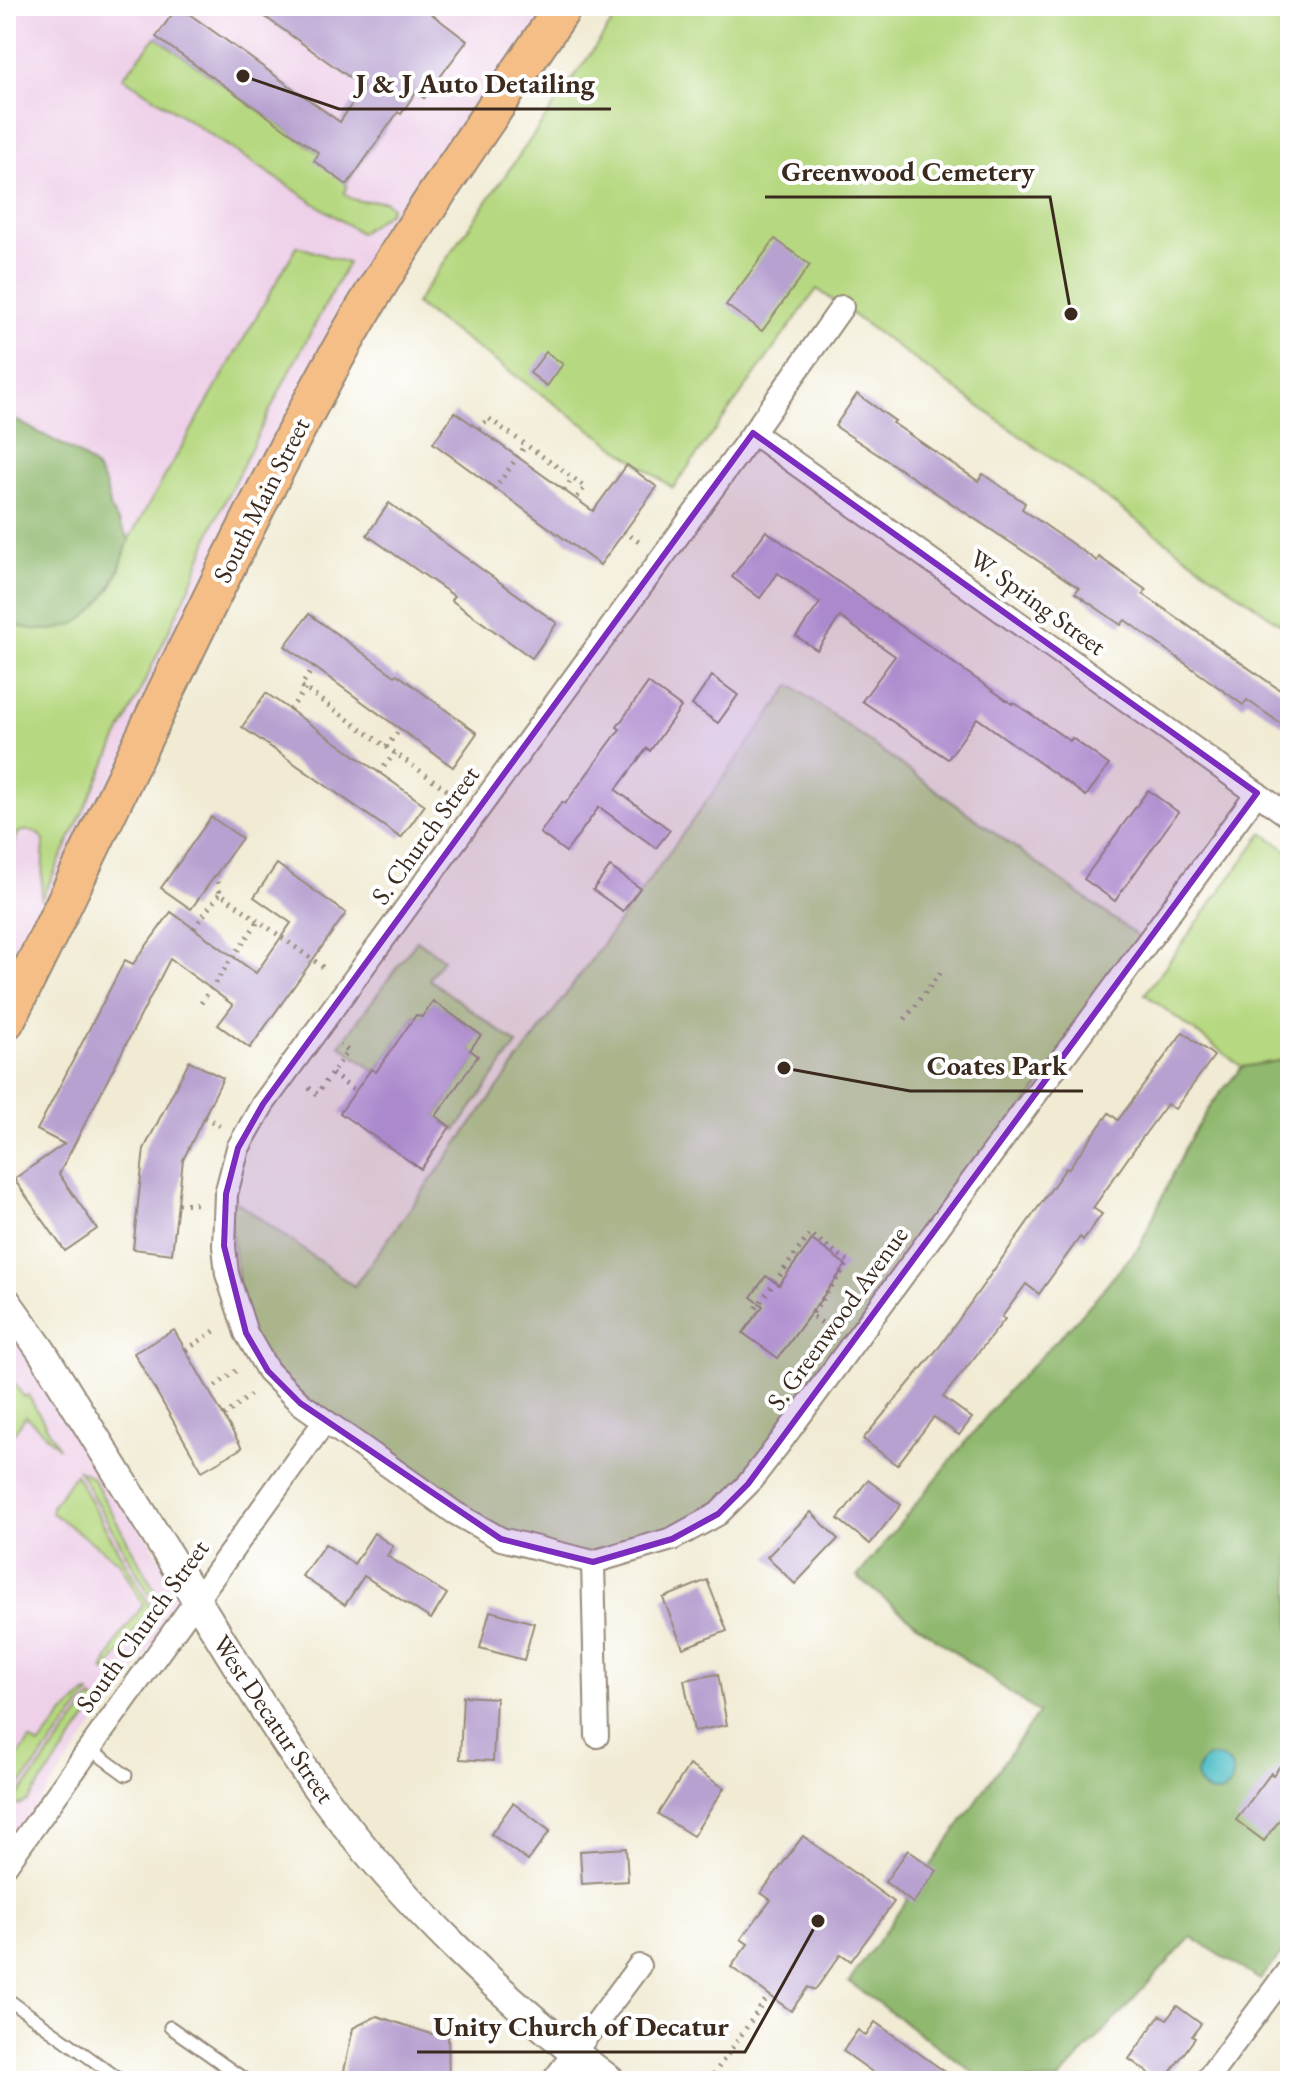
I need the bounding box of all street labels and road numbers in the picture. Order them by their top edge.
street label: South Main Street [205,412,317,588]
street label: W. Spring Street [963,541,1113,663]
street label: S. Church Street [363,759,487,911]
street label: S. Greenwood Avenue [759,1219,915,1417]
street label: South Church Street [68,1533,216,1719]
street label: West Decatur Street [205,1628,343,1810]

